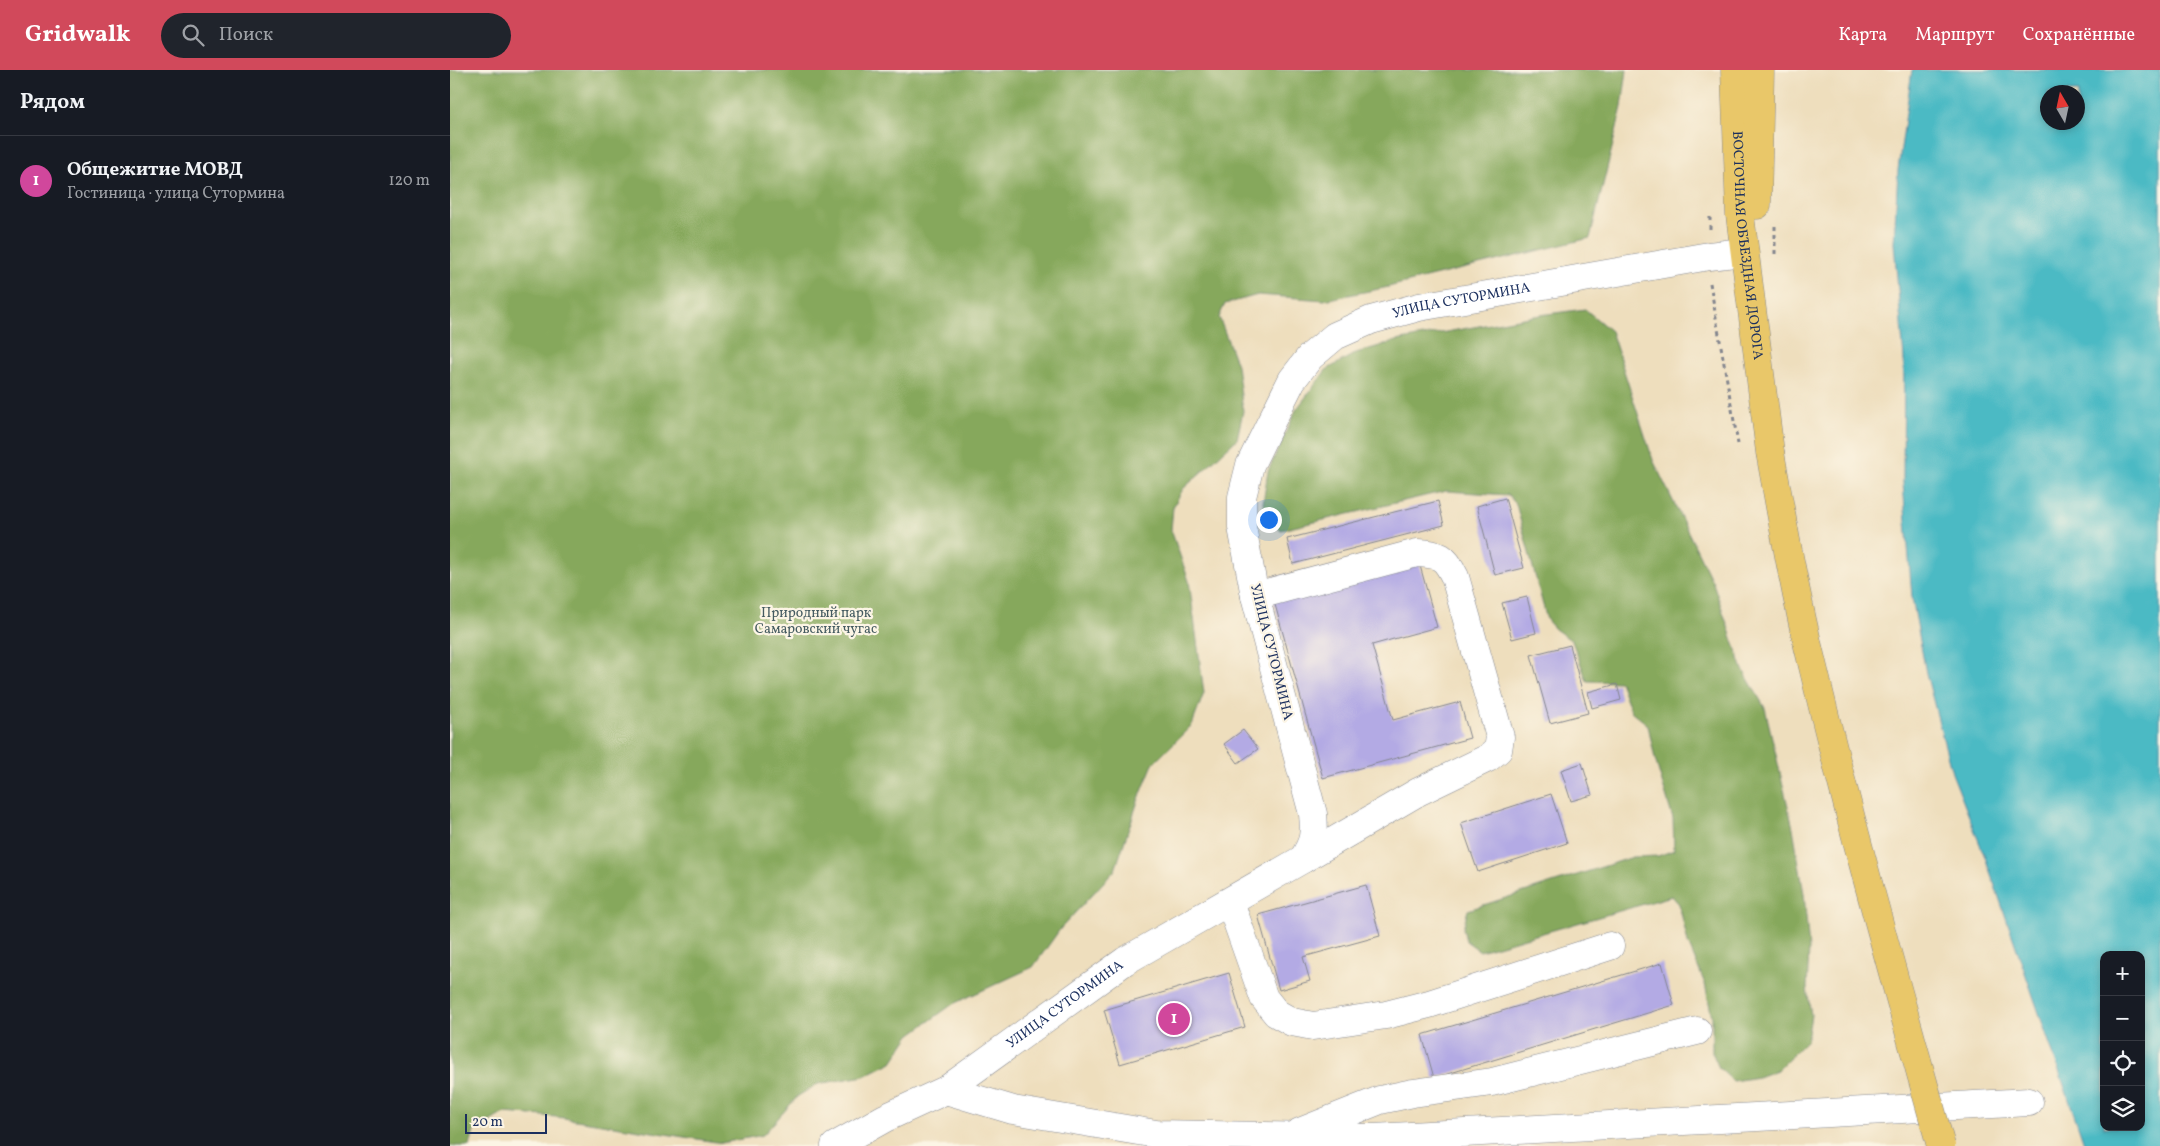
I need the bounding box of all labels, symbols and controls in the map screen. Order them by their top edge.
search box [161,13,511,58]
text: Gridwalk [25,18,131,52]
icon: search [179,21,207,49]
text: Поиск [219,22,273,48]
text: Карта [1838,23,1887,48]
text: Маршрут [1915,23,1995,48]
text: Сохранённые [2023,23,2135,48]
north arrow [2040,85,2085,130]
text: Рядом [20,88,85,117]
street label: ВОСТОЧНАЯ ОБЪЕЗДНАЯ ДОРОГА [1728,131,1768,361]
text: Общежитие МОВД [67,157,243,183]
text: 1 [33,170,39,192]
text: 120 m [388,170,430,192]
text: Гостиница · улица Сутормина [67,183,285,205]
street label: УЛИЦА СУТОРМИНА [1390,278,1532,323]
your location [1256,507,1282,533]
street label: УЛИЦА СУТОРМИНА [1245,582,1297,722]
park label: Природный парк Самаровский чугас [755,604,877,639]
map controls [2100,951,2145,1131]
button: + [2100,951,2145,996]
street label: УЛИЦА СУТОРМИНА [1003,956,1127,1053]
button: − [2100,996,2145,1041]
pin: 1 [1158,1000,1190,1038]
button: locate [2100,1041,2145,1086]
button: layers [2100,1086,2145,1131]
scale bar [465,1111,548,1134]
text: 20 m [472,1113,503,1132]

